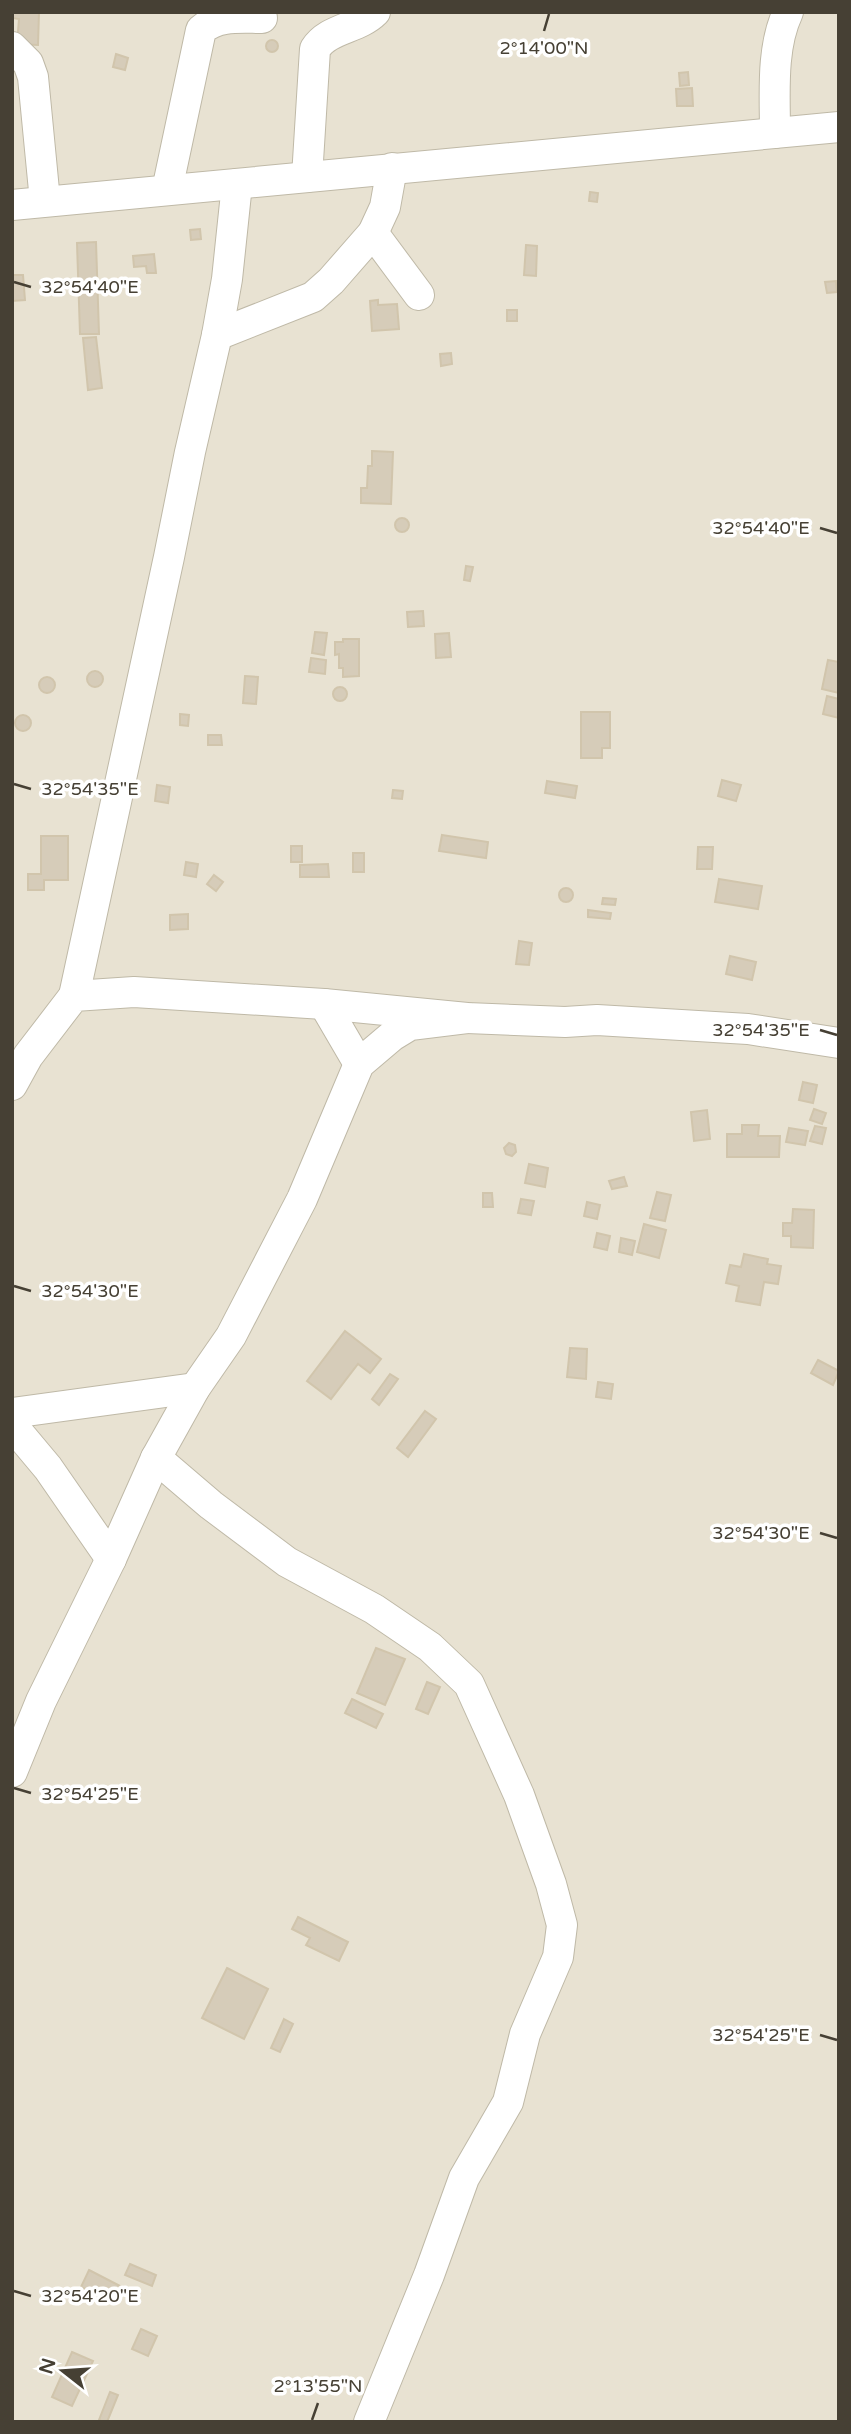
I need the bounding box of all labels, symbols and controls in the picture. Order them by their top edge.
text: 2°14'00"N [499,37,589,59]
text: 32°54'40"E [41,276,139,298]
text: 32°54'40"E [712,517,810,539]
text: 32°54'35"E [41,778,139,800]
text: 32°54'35"E [712,1019,810,1041]
text: 32°54'30"E [41,1280,139,1302]
text: 32°54'30"E [712,1522,810,1544]
text: 32°54'25"E [41,1783,139,1805]
text: 32°54'25"E [712,2024,810,2046]
text: 32°54'20"E [41,2285,139,2307]
north arrow [28,2336,98,2406]
text: N [35,2356,60,2377]
text: 2°13'55"N [273,2375,363,2397]

